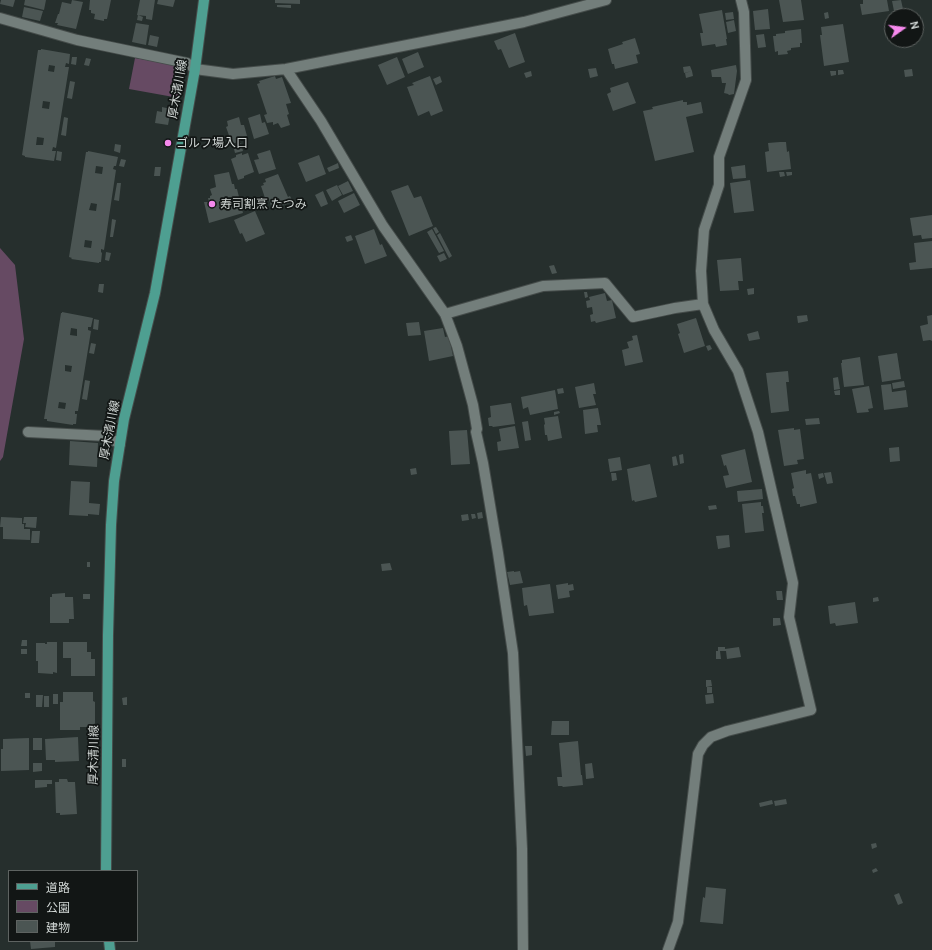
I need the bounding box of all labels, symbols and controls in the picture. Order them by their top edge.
north arrow [884,8,924,48]
text: N [907,20,922,31]
street label: 厚木清川線 [166,58,190,120]
place label: ゴルフ場入口 [176,136,248,150]
marker: ゴルフ場入口 [163,138,173,148]
place label: 寿司割烹 たつみ [220,197,307,211]
marker: 寿司割烹 たつみ [207,199,217,209]
street label: 厚木清川線 [97,399,123,461]
street label: 厚木清川線 [86,725,102,785]
legend [8,870,138,942]
text: 道路 [46,880,70,895]
text: 公園 [46,900,70,915]
text: 建物 [46,920,70,935]

